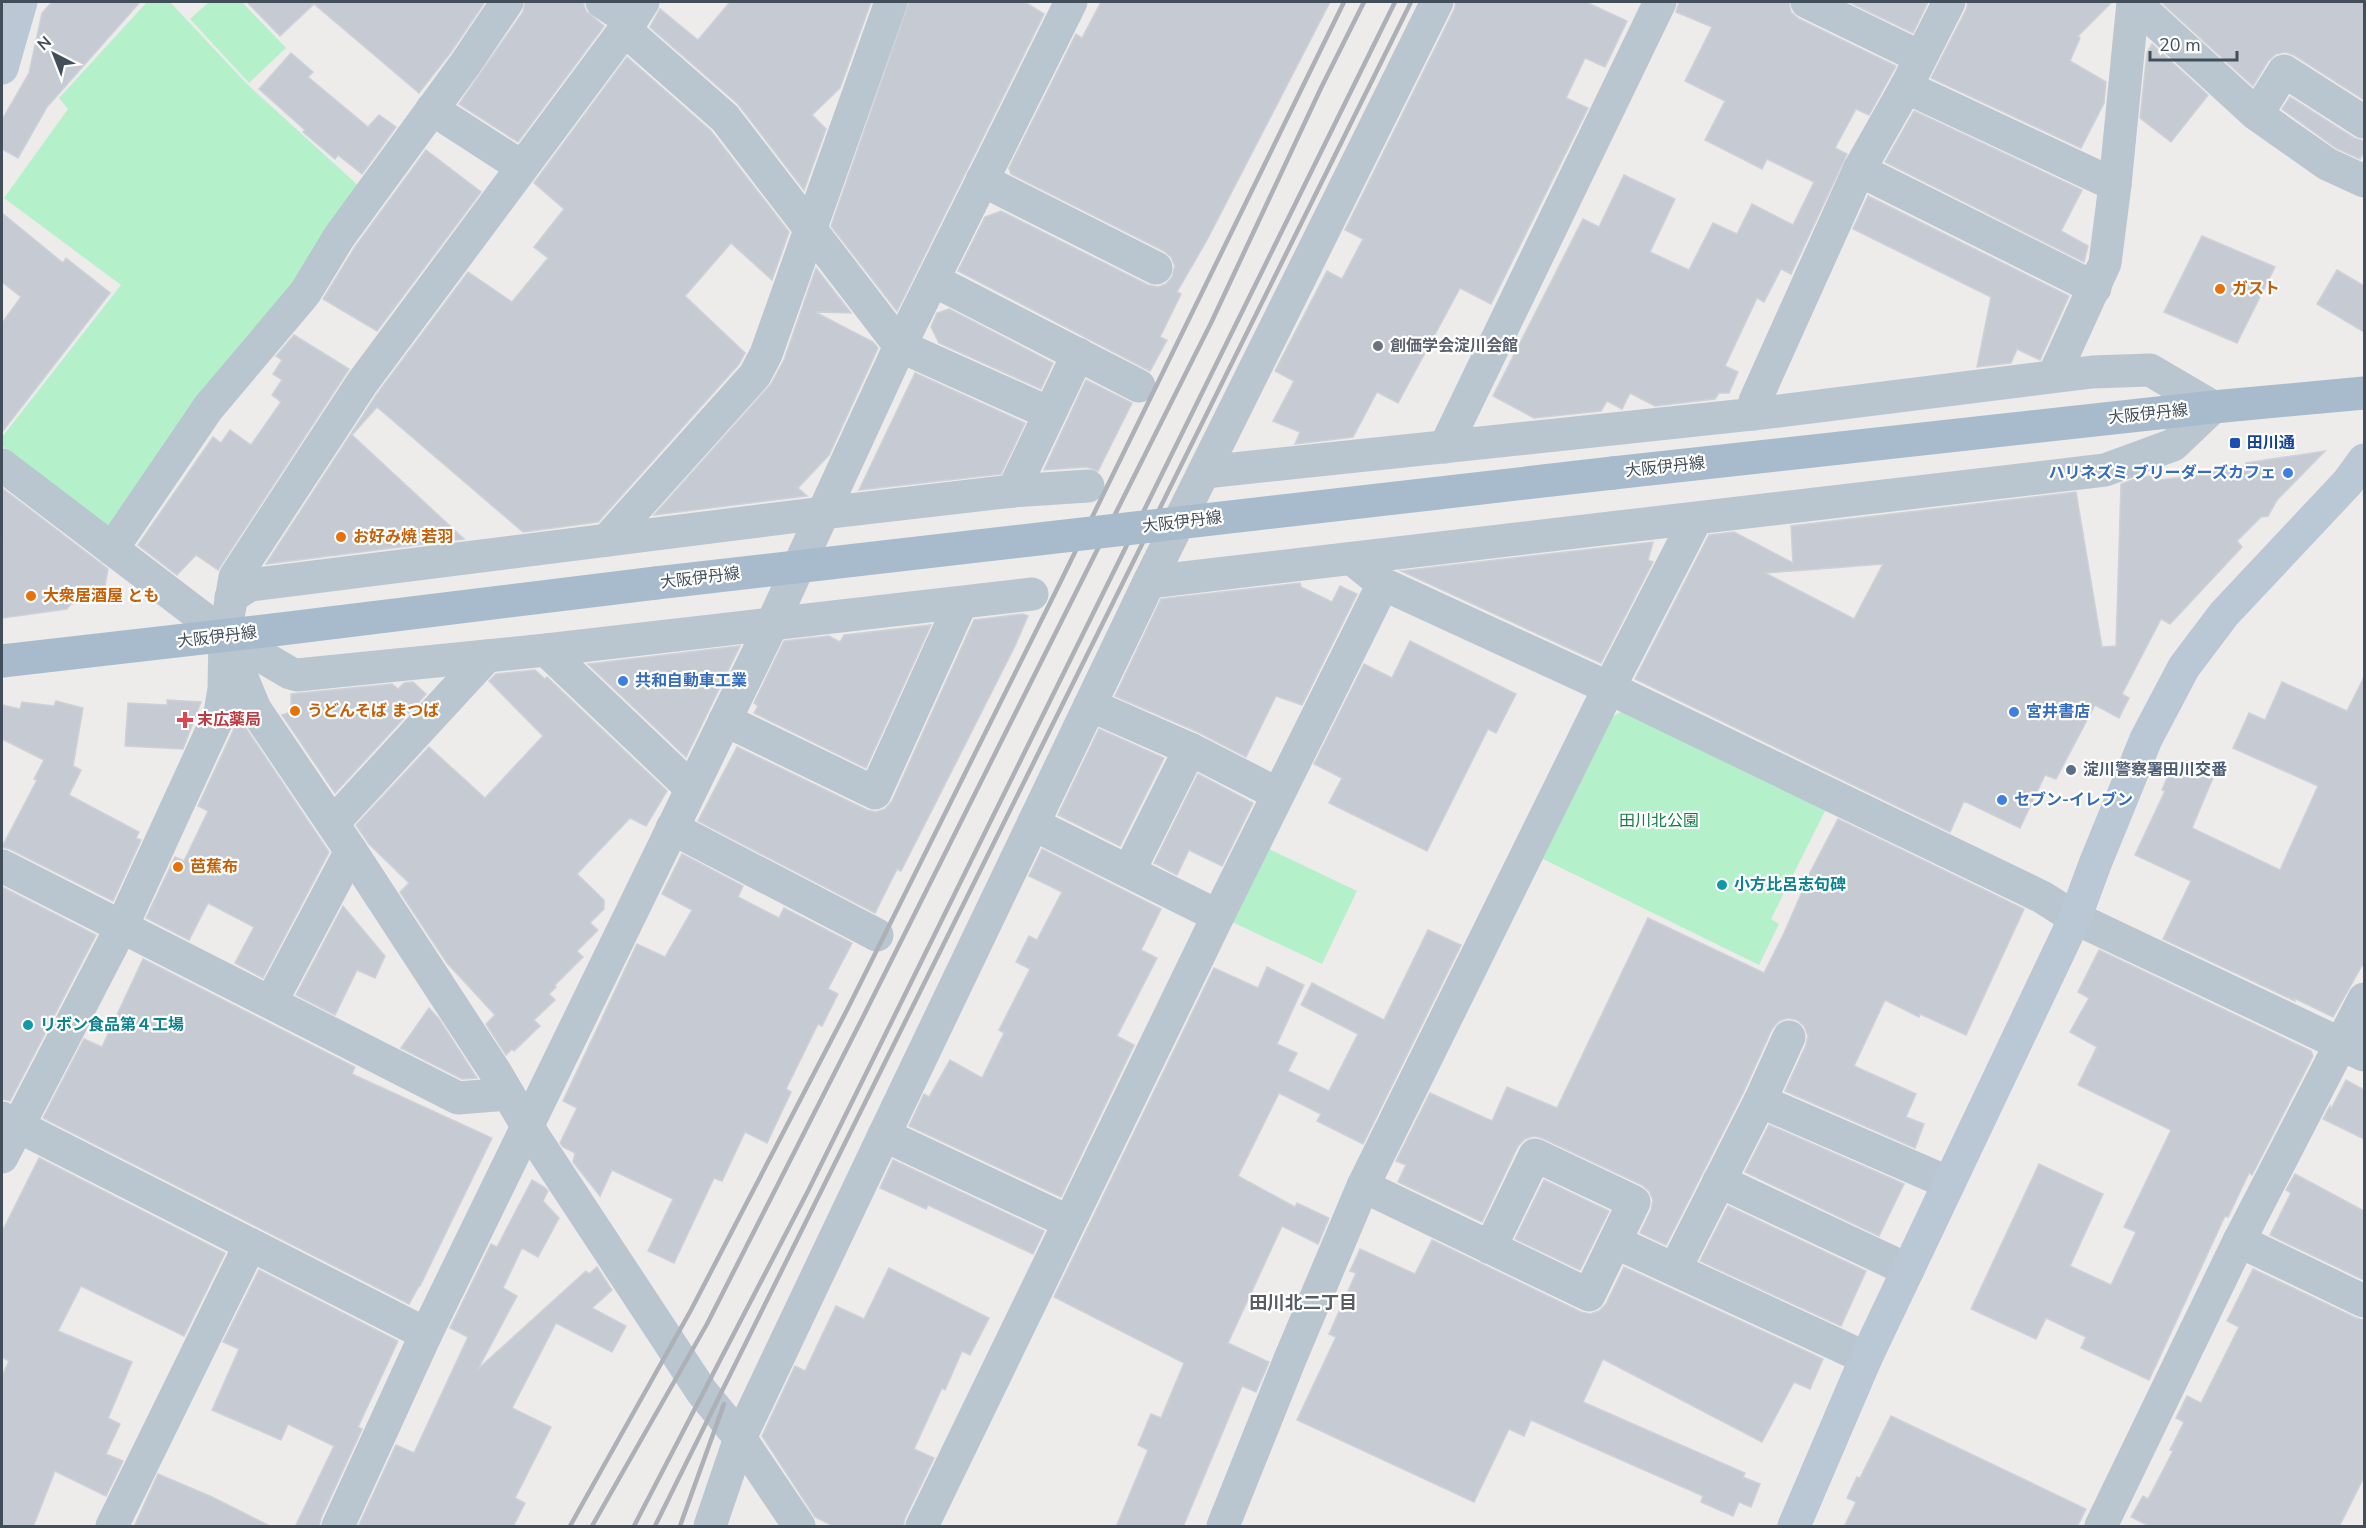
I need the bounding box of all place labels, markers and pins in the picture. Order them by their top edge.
place label: ガスト [2232,278,2280,300]
marker: ガスト [2213,282,2227,296]
place label: 創価学会淀川会館 [1390,335,1518,357]
marker: 創価学会淀川会館 [1371,339,1385,353]
place label: 田川通 [2247,432,2295,454]
marker: 田川通 [2228,436,2242,450]
place label: ハリネズミ ブリーダーズカフェ [2048,462,2276,484]
marker: ハリネズミ ブリーダーズカフェ [2281,466,2295,480]
place label: お好み焼 若羽 [353,526,453,548]
marker: お好み焼 若羽 [334,530,348,544]
place label: 大衆居酒屋 とも [43,585,159,607]
marker: 大衆居酒屋 とも [24,589,38,603]
place label: 共和自動車工業 [635,670,747,692]
marker: 共和自動車工業 [616,674,630,688]
place label: うどんそば まつば [307,700,439,722]
place label: 宮井書店 [2026,701,2090,723]
marker: うどんそば まつば [288,704,302,718]
marker: 宮井書店 [2007,705,2021,719]
place label: 末広薬局 [197,709,261,731]
marker: 末広薬局 [178,713,192,727]
place label: 淀川警察署田川交番 [2083,759,2227,781]
marker: 淀川警察署田川交番 [2064,763,2078,777]
place label: セブン-イレブン [2014,789,2133,811]
marker: セブン-イレブン [1995,793,2009,807]
place label: 芭蕉布 [190,856,238,878]
marker: 芭蕉布 [171,860,185,874]
place label: 小方比呂志句碑 [1734,874,1846,896]
marker: 小方比呂志句碑 [1715,878,1729,892]
place label: リボン食品第４工場 [40,1014,184,1036]
marker: リボン食品第４工場 [21,1018,35,1032]

